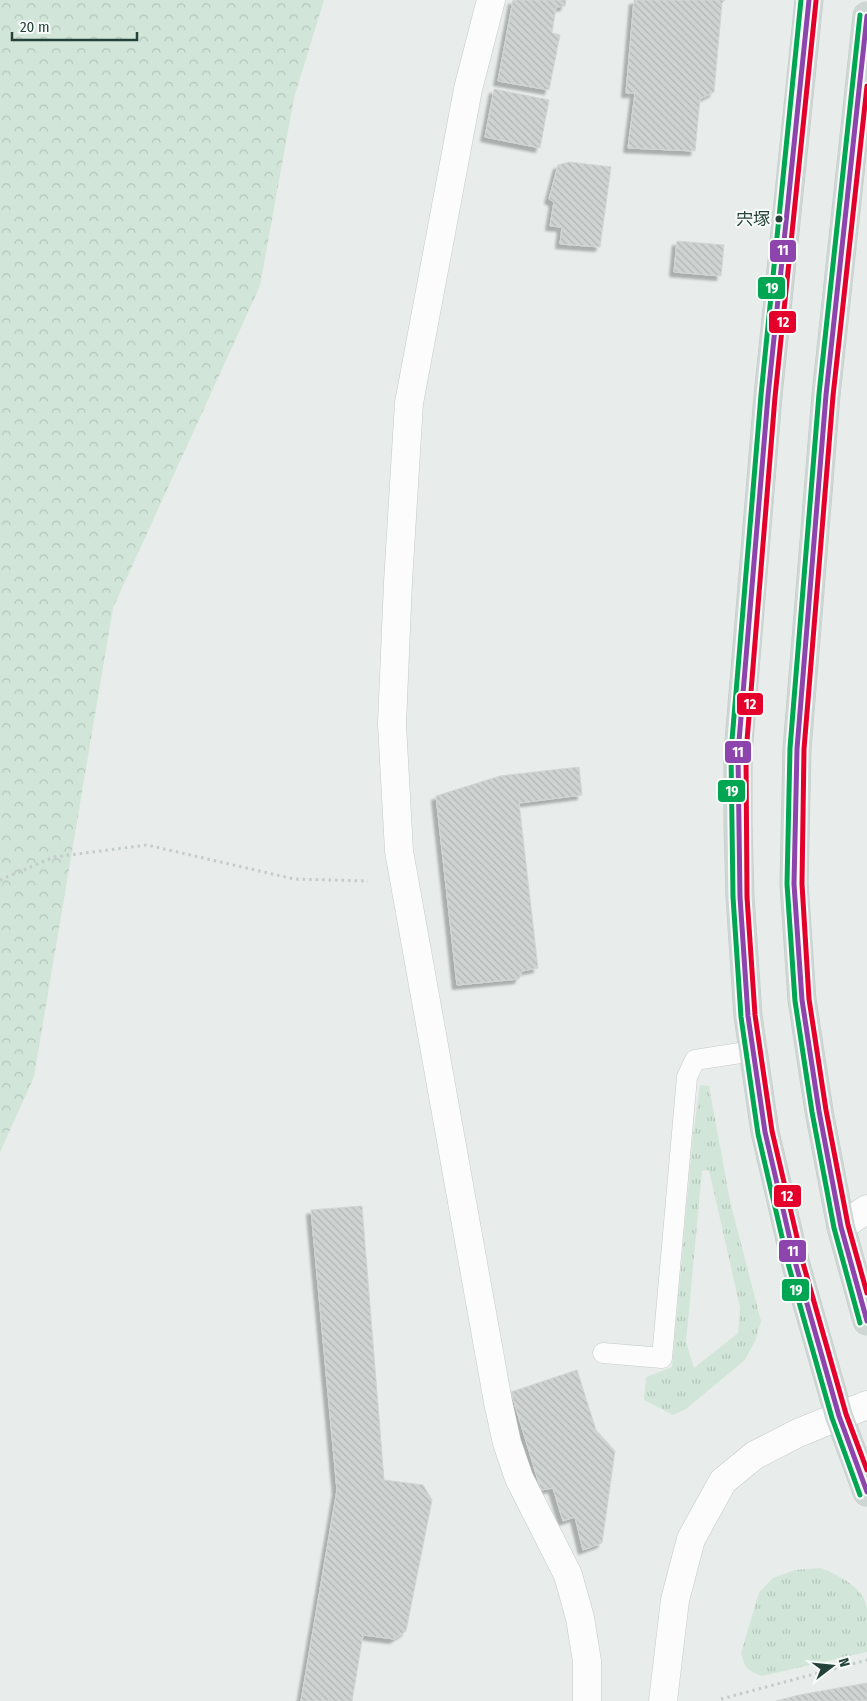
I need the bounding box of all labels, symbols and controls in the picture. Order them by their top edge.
scale bar [12,10,138,42]
text: 20 m [20,18,50,36]
place label: 宍塚 [736,209,770,230]
marker: 宍塚 [774,214,784,224]
line badge: 11 [769,239,797,263]
text: 11 [777,242,789,259]
line badge: 19 [757,276,786,300]
text: 19 [765,280,779,297]
line badge: 12 [768,310,797,334]
text: 12 [777,314,790,331]
line badge: 12 [736,692,764,716]
text: 12 [744,696,757,713]
line badge: 11 [724,740,752,764]
text: 11 [732,744,744,761]
line badge: 19 [717,779,746,803]
text: 19 [725,783,739,800]
line badge: 12 [773,1184,802,1208]
text: 12 [781,1188,794,1205]
line badge: 11 [778,1239,807,1263]
text: 11 [787,1243,799,1260]
line badge: 19 [781,1278,810,1302]
text: 19 [789,1282,803,1299]
north arrow [807,1641,857,1691]
text: N [835,1656,853,1669]

